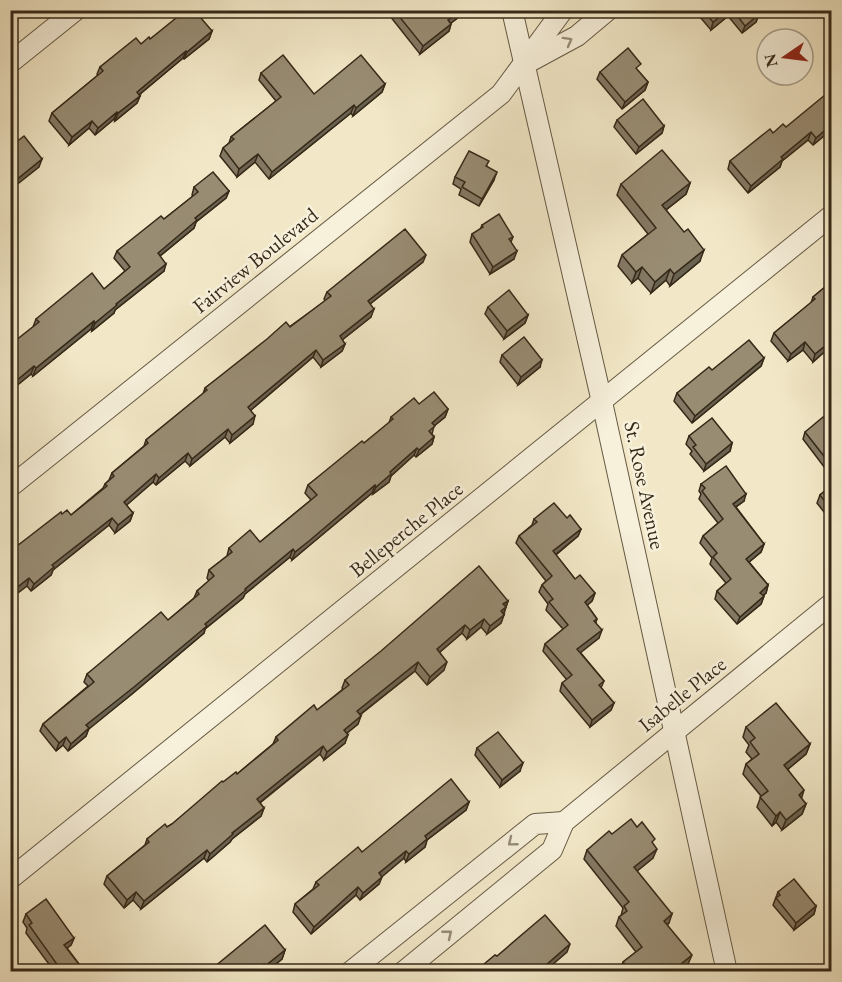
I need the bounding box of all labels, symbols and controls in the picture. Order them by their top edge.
north arrow [755,27,815,87]
one-way arrow [562,37,572,48]
text: N [759,52,783,69]
street label: Fairview Boulevard [187,201,324,319]
street label: St. Rose Avenue [618,419,672,551]
street label: Belleperche Place [344,475,468,583]
street label: Isabelle Place [633,650,731,738]
one-way arrow [507,835,518,846]
one-way arrow [442,931,453,942]

